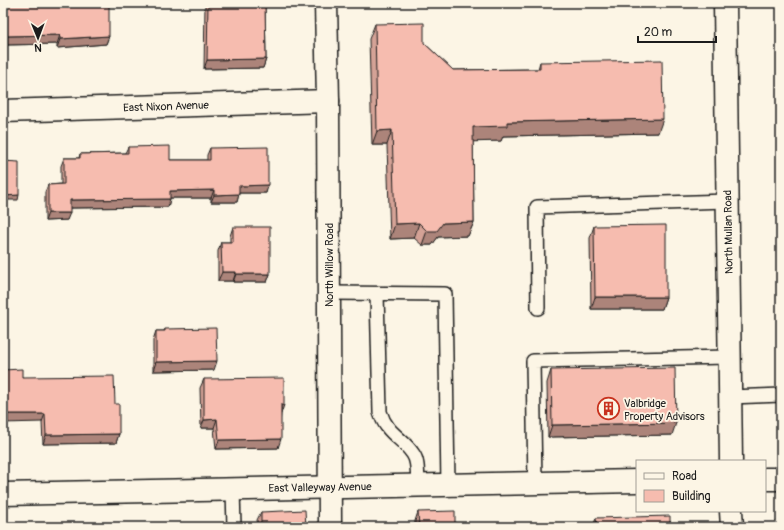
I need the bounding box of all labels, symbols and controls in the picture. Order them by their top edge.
north arrow [18,18,58,58]
scale bar [638,18,716,44]
text: 20 m [644,25,673,40]
text: N [34,41,42,54]
street label: East Nixon Avenue [123,98,210,114]
street label: North Mullan Road [721,190,736,274]
street label: North Willow Road [323,223,336,307]
building icon: Valbridge Property Advisors [596,396,622,422]
place label: Valbridge Property Advisors [624,397,705,423]
legend [636,460,766,512]
text: Road [672,469,697,484]
street label: East Valleyway Avenue [268,480,372,495]
text: Building [672,489,711,504]

